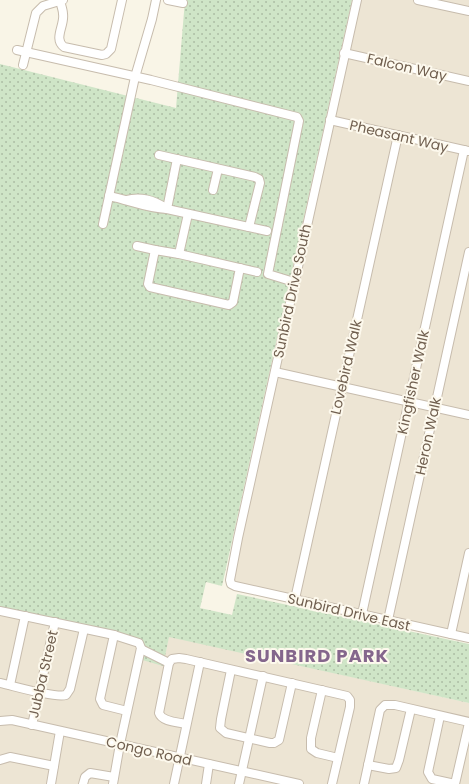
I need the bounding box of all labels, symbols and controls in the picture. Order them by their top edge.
street label: Falcon Way [365,48,449,86]
street label: Pheasant Way [348,115,450,157]
street label: Sunbird Drive South [268,222,316,360]
street label: Lovebird Walk [325,317,367,416]
street label: Kingfisher Walk [392,327,434,436]
street label: Heron Walk [410,394,446,477]
street label: Sunbird Drive East [286,588,412,636]
street label: Jubba Street [23,628,63,720]
district label: SUNBIRD PARK [245,643,389,668]
street label: Congo Road [104,731,194,771]

